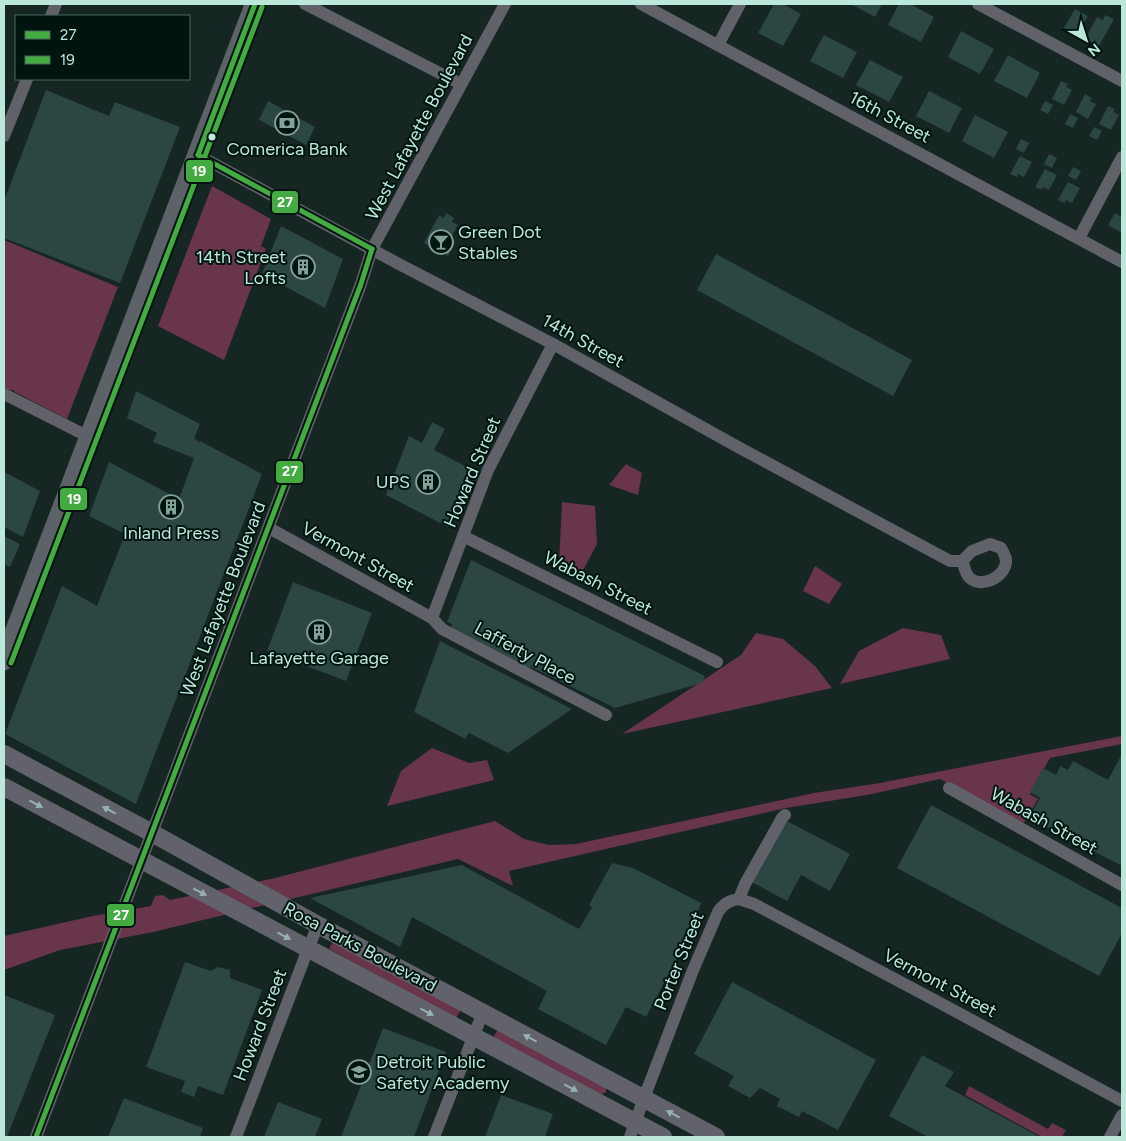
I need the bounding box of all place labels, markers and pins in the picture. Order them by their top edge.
bank icon: Comerica Bank [274,110,300,136]
unlabelled marker [207,132,217,142]
place label: Comerica Bank [226,138,348,160]
place label: Green Dot Stables [458,221,542,264]
bar icon: Green Dot Stables [428,229,454,255]
place label: 14th Street Lofts [196,246,286,289]
building icon: 14th Street Lofts [290,254,316,280]
building icon: UPS [415,469,441,495]
place label: UPS [376,471,410,493]
building icon: Inland Press [158,494,184,520]
place label: Inland Press [123,522,219,544]
building icon: Lafayette Garage [306,619,332,645]
place label: Lafayette Garage [249,647,389,669]
place label: Detroit Public Safety Academy [376,1051,510,1094]
school or university icon: Detroit Public Safety Academy [346,1059,372,1085]

